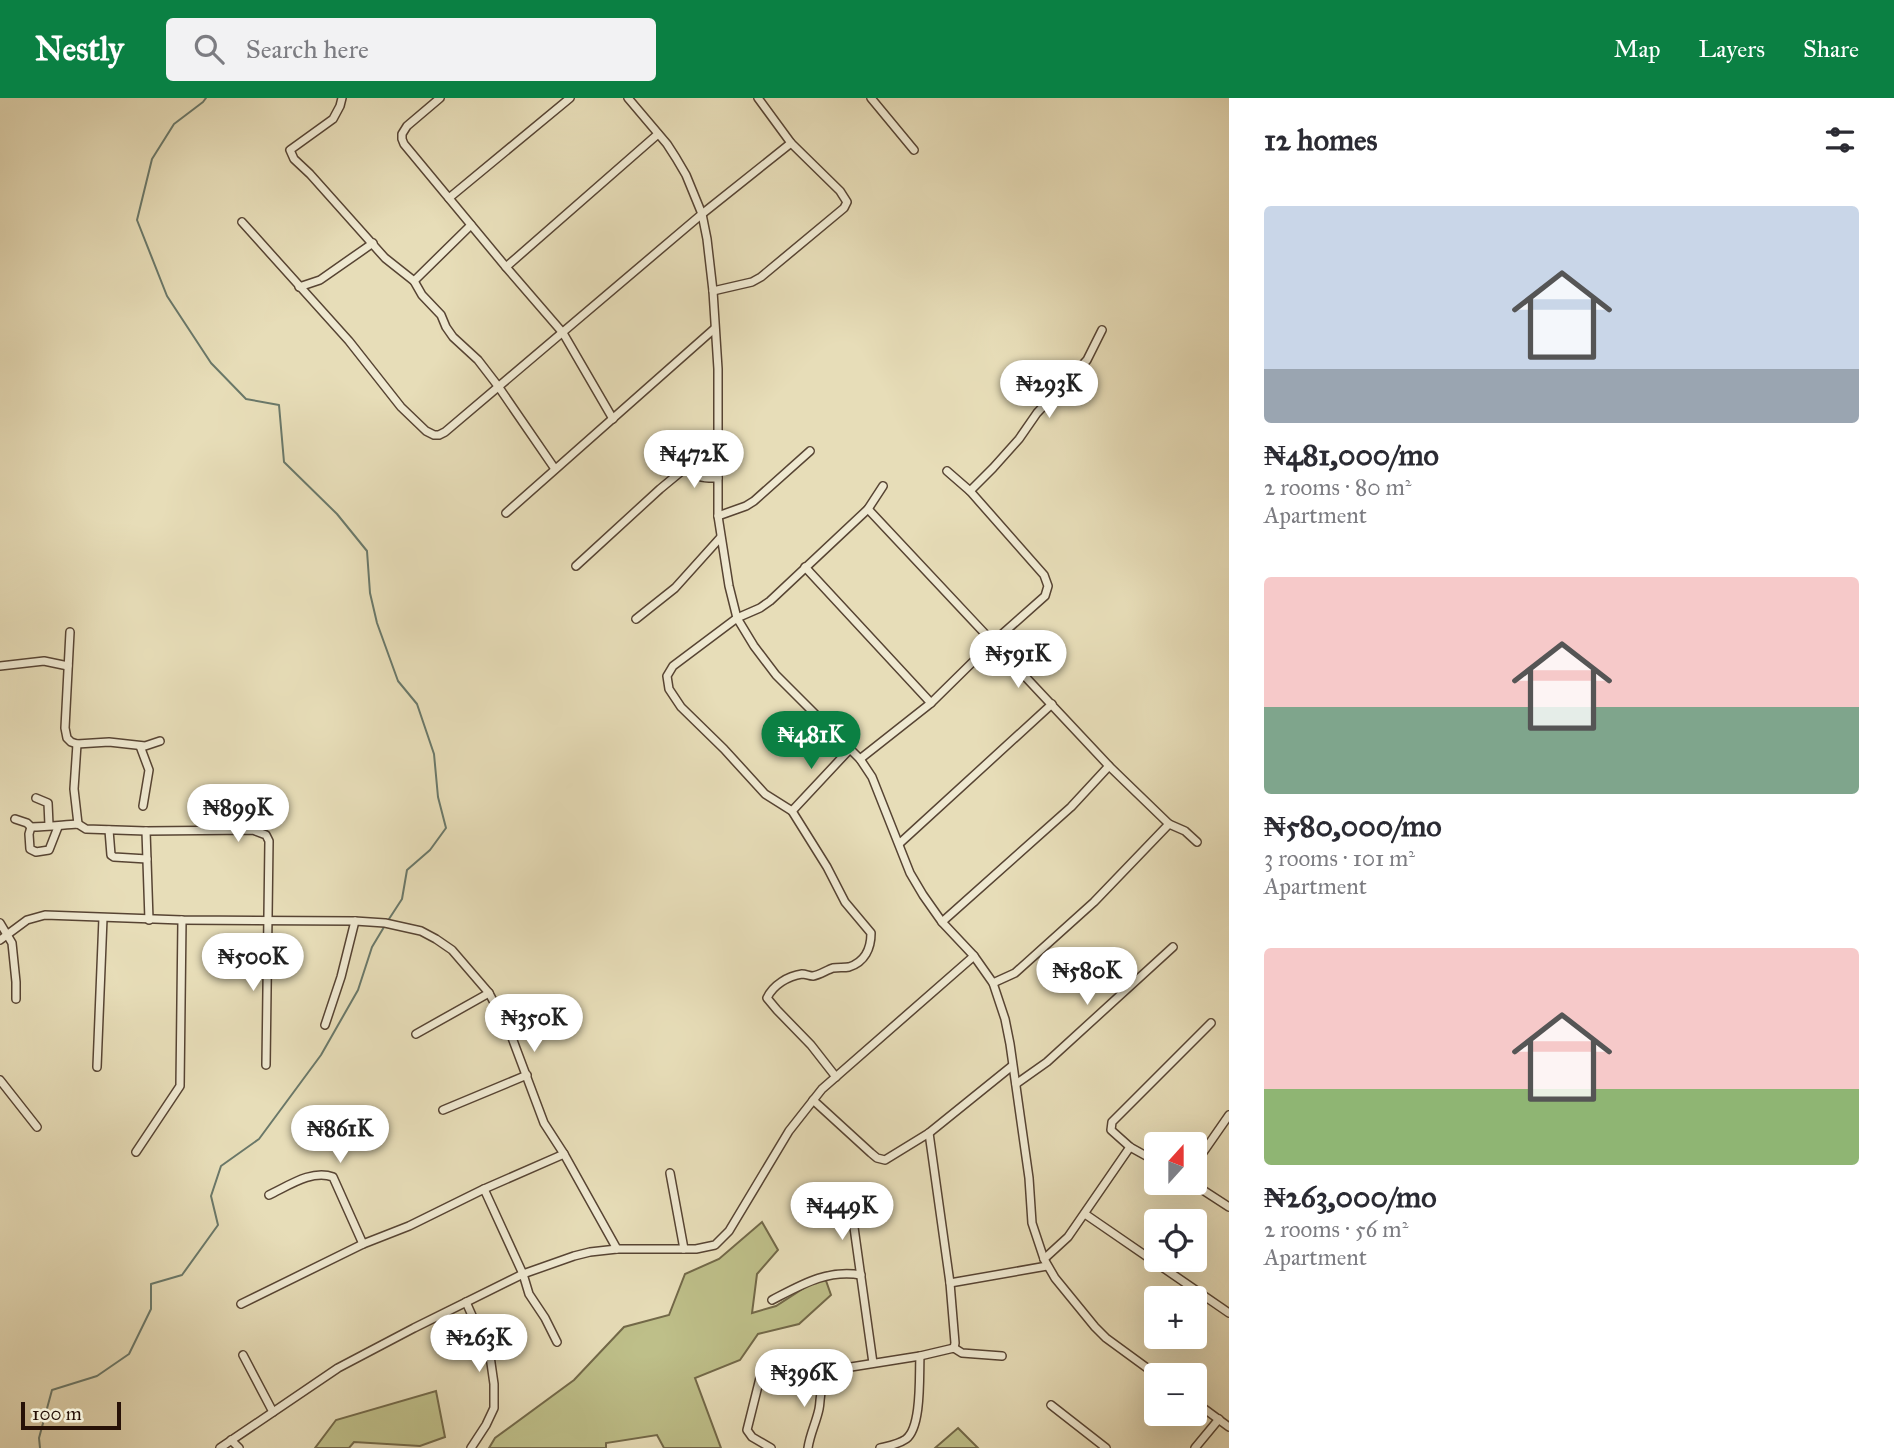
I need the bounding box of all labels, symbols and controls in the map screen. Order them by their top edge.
search box [166,18,656,81]
text: Nestly [35,29,124,69]
icon: search [190,30,228,68]
text: Search here [246,33,369,65]
text: Map [1614,34,1661,64]
text: Layers [1699,34,1765,64]
text: Share [1803,34,1859,64]
icon: filters [1821,121,1859,159]
text: 12 homes [1264,122,1377,158]
icon: home [1499,252,1625,378]
pin: ₦293K [1000,360,1098,420]
text: ₦293K [1016,369,1082,397]
pin: ₦472K [645,430,743,490]
text: ₦481,000/mo [1264,437,1439,473]
text: ₦472K [660,439,728,467]
text: 2 rooms · 80 m² [1264,473,1411,501]
text: Apartment [1264,501,1367,529]
icon: home [1499,623,1625,749]
pin: ₦591K [969,630,1067,690]
text: ₦591K [986,639,1050,667]
pin: ₦481K [762,712,860,771]
text: ₦481K [777,720,845,748]
pin: ₦899K [189,784,287,844]
text: ₦899K [203,793,273,821]
text: ₦580,000/mo [1264,808,1442,844]
text: 3 rooms · 101 m² [1264,844,1415,872]
text: Apartment [1264,872,1367,900]
pin: ₦500K [204,934,302,993]
text: ₦500K [218,942,288,970]
pin: ₦580K [1038,948,1136,1007]
text: ₦580K [1052,956,1122,984]
icon: home [1499,994,1625,1120]
pin: ₦350K [485,995,583,1054]
text: ₦350K [501,1003,567,1031]
pin: ₦861K [291,1105,389,1165]
text: ₦861K [307,1114,373,1142]
north arrow [1144,1132,1208,1195]
map controls [1144,1132,1207,1426]
text: ₦263,000/mo [1264,1179,1437,1215]
pin: ₦449K [793,1182,891,1242]
text: ₦449K [807,1191,877,1219]
button: locate [1144,1209,1207,1272]
text: 2 rooms · 56 m² [1264,1215,1408,1243]
text: Apartment [1264,1243,1367,1271]
button: + [1144,1286,1207,1349]
pin: ₦263K [430,1314,528,1374]
text: ₦263K [446,1323,512,1351]
pin: ₦396K [755,1350,853,1409]
text: ₦396K [771,1358,837,1386]
button: − [1144,1363,1207,1426]
scale bar [21,1399,121,1431]
text: 100 m [32,1402,82,1425]

